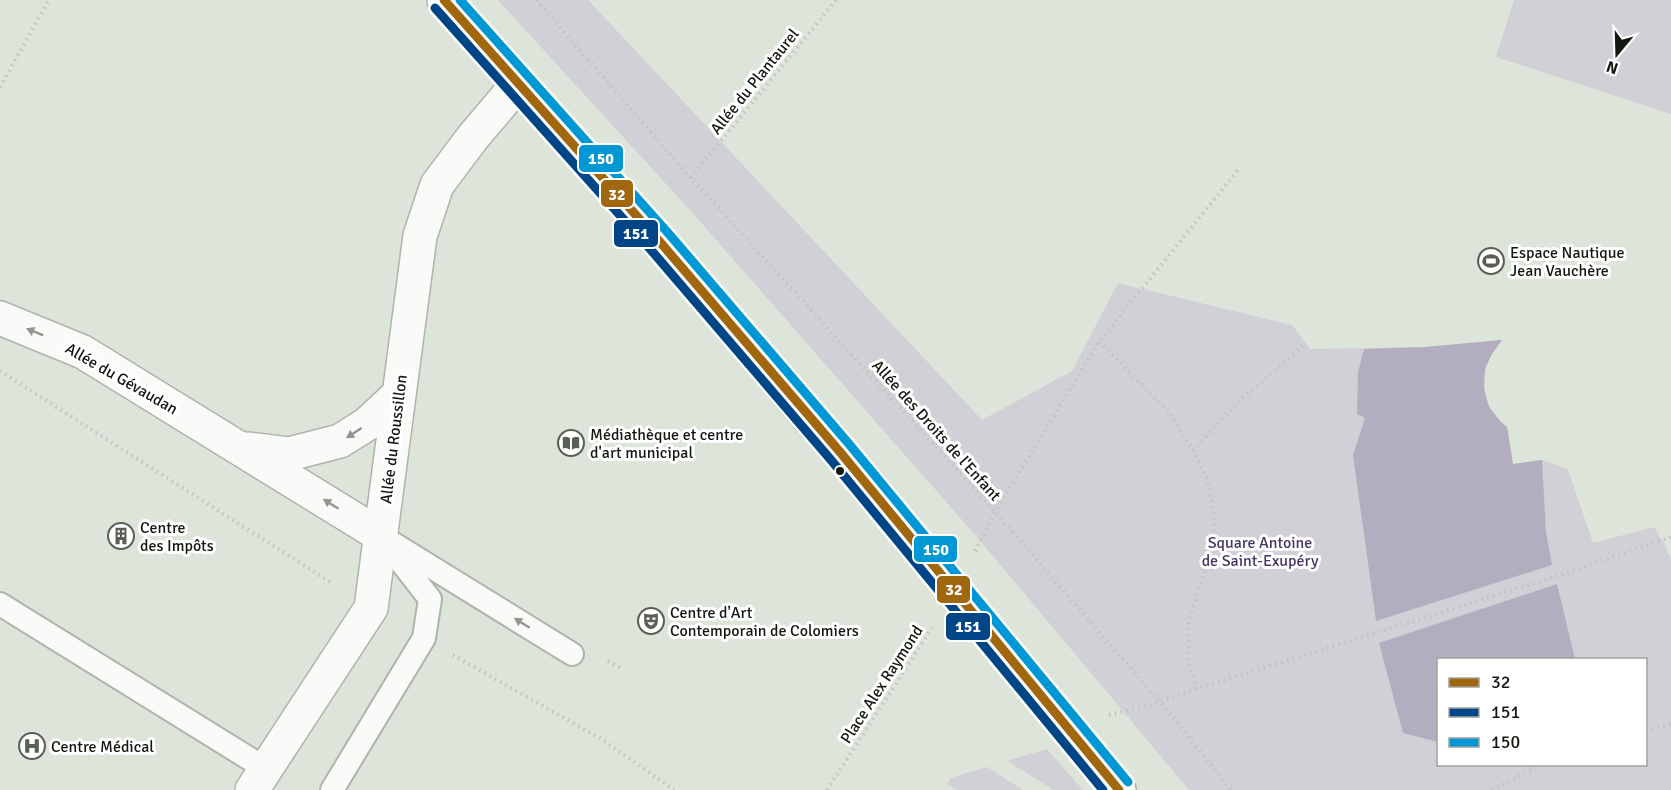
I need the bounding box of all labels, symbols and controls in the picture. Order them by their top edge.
street label: Allée du Plantaurel [706,24,804,139]
north arrow [1587,24,1647,84]
text: N [1604,56,1621,79]
line badge: 150 [578,144,624,173]
text: 150 [588,149,614,169]
line badge: 32 [600,179,634,208]
text: 32 [608,185,626,205]
line badge: 151 [613,219,659,248]
text: 151 [623,224,649,244]
place label: Espace Nautique Jean Vauchère [1510,243,1625,281]
sports icon: Espace Nautique Jean Vauchère [1476,246,1506,276]
one-way arrow [26,327,44,337]
street label: Allée du Gévaudan [62,339,181,419]
street label: Allée des Droits de l'Enfant [868,356,1005,506]
street label: Allée du Roussillon [376,373,412,505]
place label: Médiathèque et centre d'art municipal [590,425,743,463]
one-way arrow [346,427,362,438]
library icon: Médiathèque et centre d'art municipal [556,428,586,458]
unlabelled marker [834,465,846,477]
one-way arrow [322,498,339,509]
place label: Centre des Impôts [140,518,214,556]
building icon: Centre des Impôts [106,521,136,551]
park label: Square Antoine de Saint-Exupéry [1202,533,1319,571]
line badge: 150 [913,535,958,563]
text: 150 [923,540,949,560]
line badge: 32 [936,575,971,604]
text: 32 [945,580,963,600]
place label: Centre d'Art Contemporain de Colomiers [670,603,859,641]
theatre icon: Centre d'Art Contemporain de Colomiers [636,606,666,636]
line badge: 151 [945,612,991,641]
text: 151 [955,617,981,637]
one-way arrow [514,618,530,629]
street label: Place Alex Raymond [836,622,928,747]
legend [1437,658,1647,766]
text: 32 [1491,671,1510,693]
text: 151 [1491,701,1520,723]
hospital icon: Centre Médical [17,731,47,761]
text: 150 [1491,731,1520,753]
place label: Centre Médical [51,737,154,757]

